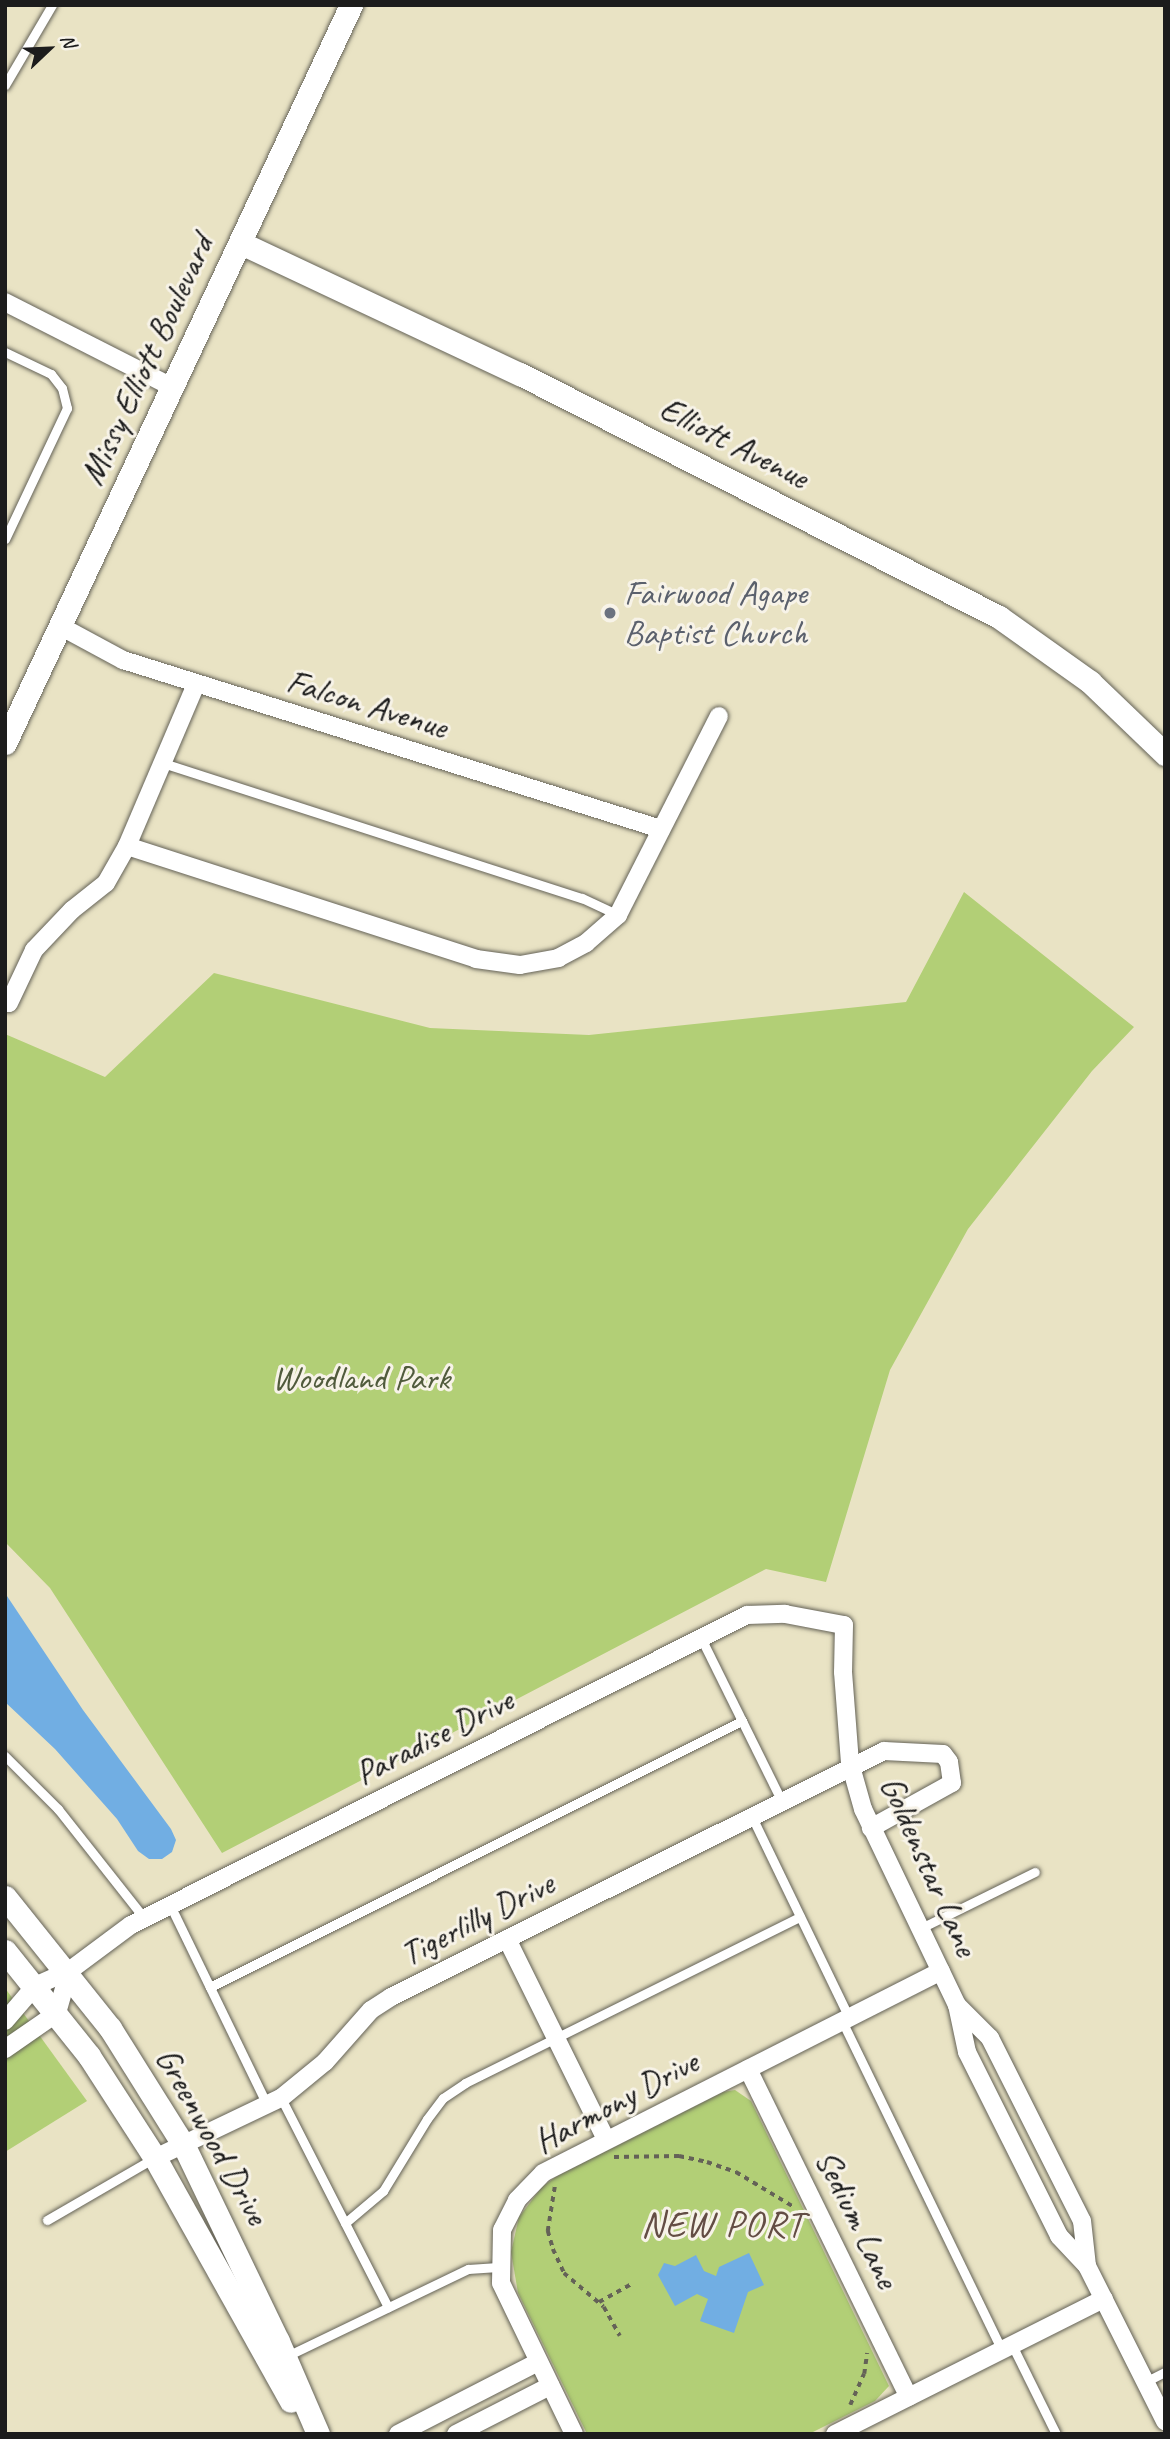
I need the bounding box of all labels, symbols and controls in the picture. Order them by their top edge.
north arrow [14,14,84,84]
text: N [55,31,82,51]
street label: Missy Elliott Boulevard [71,228,223,492]
street label: Elliott Avenue [653,388,815,498]
place label: Fairwood Agape Baptist Church [624,572,808,654]
marker: Fairwood Agape Baptist Church [602,605,618,621]
street label: Falcon Avenue [282,660,452,748]
park label: Woodland Park [272,1357,450,1399]
street label: Paradise Drive [348,1679,520,1795]
street label: Goldenstar Lane [871,1770,987,1962]
street label: Tigerlilly Drive [393,1862,561,1976]
street label: Greenwood Drive [146,2040,278,2232]
street label: Harmony Drive [527,2041,705,2163]
street label: Sedium Lane [806,2143,908,2295]
district label: NEW PORT [642,2202,804,2246]

